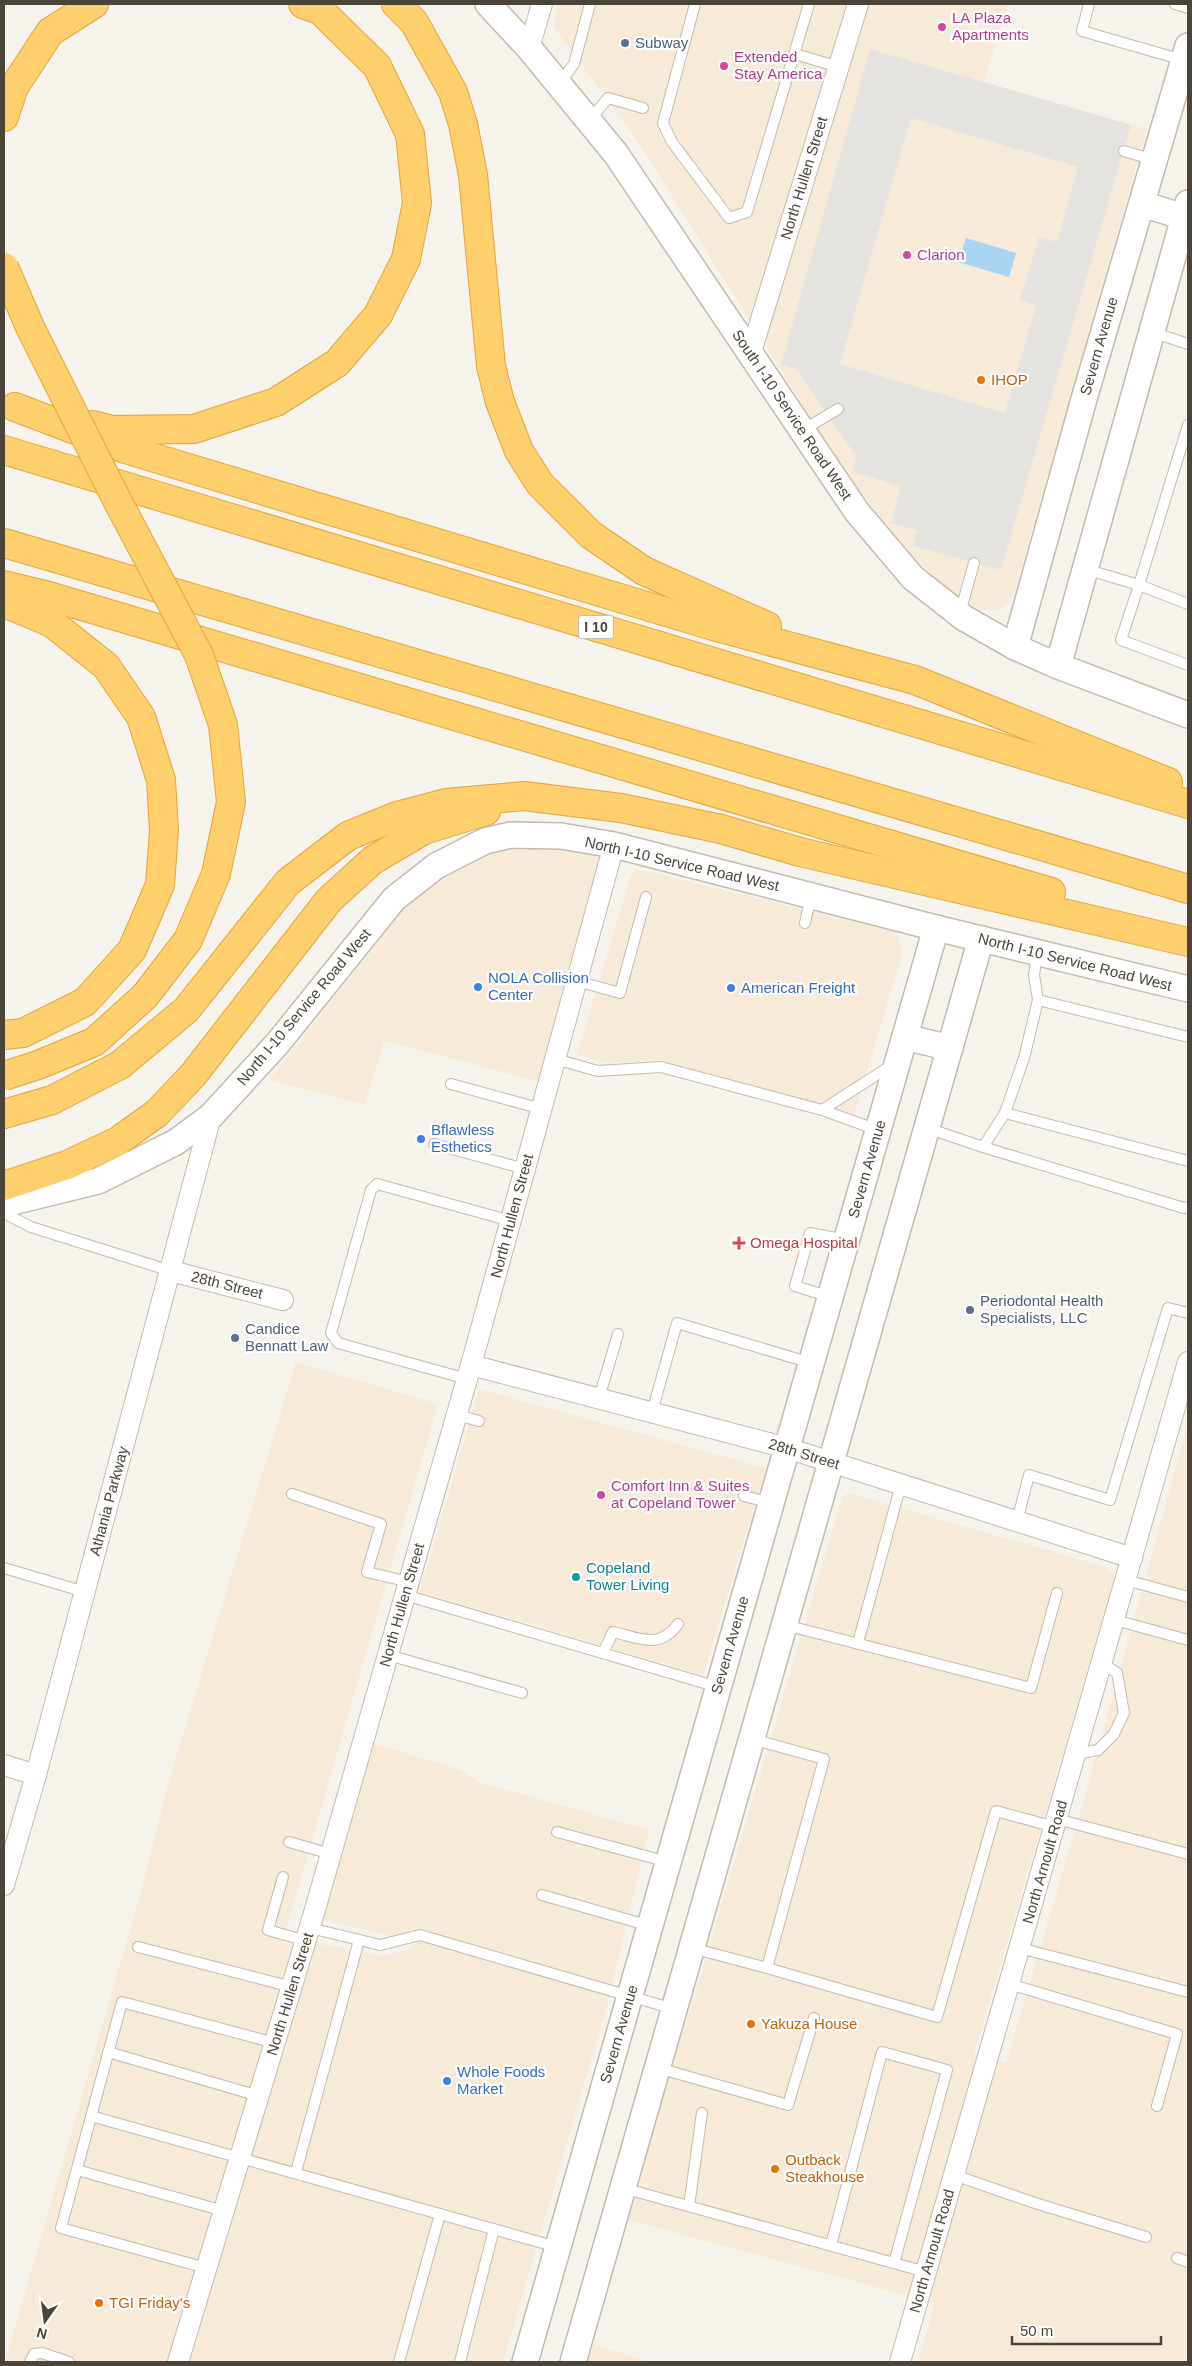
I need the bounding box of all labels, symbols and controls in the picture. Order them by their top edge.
place label: LA Plaza Apartments [952,9,1029,43]
marker: LA Plaza Apartments [936,21,948,33]
place label: Subway [635,34,689,51]
marker: Subway [619,37,631,49]
place label: Extended Stay America [734,48,823,82]
marker: Extended Stay America [718,60,730,72]
street label: North Hullen Street [777,114,831,241]
place label: Clarion [917,246,965,263]
marker: Clarion [901,249,913,261]
street label: Severn Avenue [1076,295,1121,397]
street label: South I-10 Service Road West [729,326,856,504]
place label: IHOP [991,371,1028,388]
marker: IHOP [975,374,987,386]
road number: I 10 [578,616,614,638]
street label: North I-10 Service Road West [583,833,782,894]
street label: North I-10 Service Road West [233,924,375,1088]
street label: North I-10 Service Road West [977,929,1175,994]
place label: NOLA Collision Center [488,969,589,1003]
place label: American Freight [741,979,856,996]
marker: NOLA Collision Center [472,981,484,993]
marker: American Freight [725,982,737,994]
street label: Severn Avenue [844,1118,889,1220]
place label: Bflawless Esthetics [431,1121,494,1155]
marker: Bflawless Esthetics [415,1133,427,1145]
street label: North Hullen Street [487,1151,536,1280]
place label: Omega Hospital [750,1234,858,1251]
marker: Omega Hospital [732,1236,746,1250]
street label: 28th Street [189,1267,266,1302]
place label: Periodontal Health Specialists, LLC [980,1292,1103,1326]
marker: Periodontal Health Specialists, LLC [964,1304,976,1316]
place label: Candice Bennatt Law [245,1320,329,1354]
marker: Candice Bennatt Law [229,1332,241,1344]
street label: 28th Street [767,1435,843,1473]
street label: Athania Parkway [86,1444,131,1557]
place label: Comfort Inn & Suites at Copeland Tower [611,1477,749,1511]
marker: Comfort Inn & Suites at Copeland Tower [595,1489,607,1501]
street label: North Hullen Street [376,1540,427,1669]
place label: Copeland Tower Living [586,1559,669,1593]
marker: Copeland Tower Living [570,1571,582,1583]
street label: Severn Avenue [707,1594,752,1696]
street label: North Arnoult Road [1019,1798,1070,1926]
street label: North Hullen Street [263,1930,317,2057]
street label: Severn Avenue [596,1983,641,2085]
place label: Yakuza House [761,2015,857,2032]
marker: Yakuza House [745,2018,757,2030]
place label: Whole Foods Market [457,2063,545,2097]
marker: Whole Foods Market [441,2075,453,2087]
place label: Outback Steakhouse [785,2151,864,2185]
marker: Outback Steakhouse [769,2163,781,2175]
street label: North Arnoult Road [906,2187,957,2315]
place label: TGI Friday's [109,2294,190,2311]
north arrow [20,2296,70,2346]
marker: TGI Friday's [93,2297,105,2309]
scale bar [1012,2314,1161,2346]
text: 50 m [1020,2322,1053,2339]
text: N [35,2325,49,2343]

